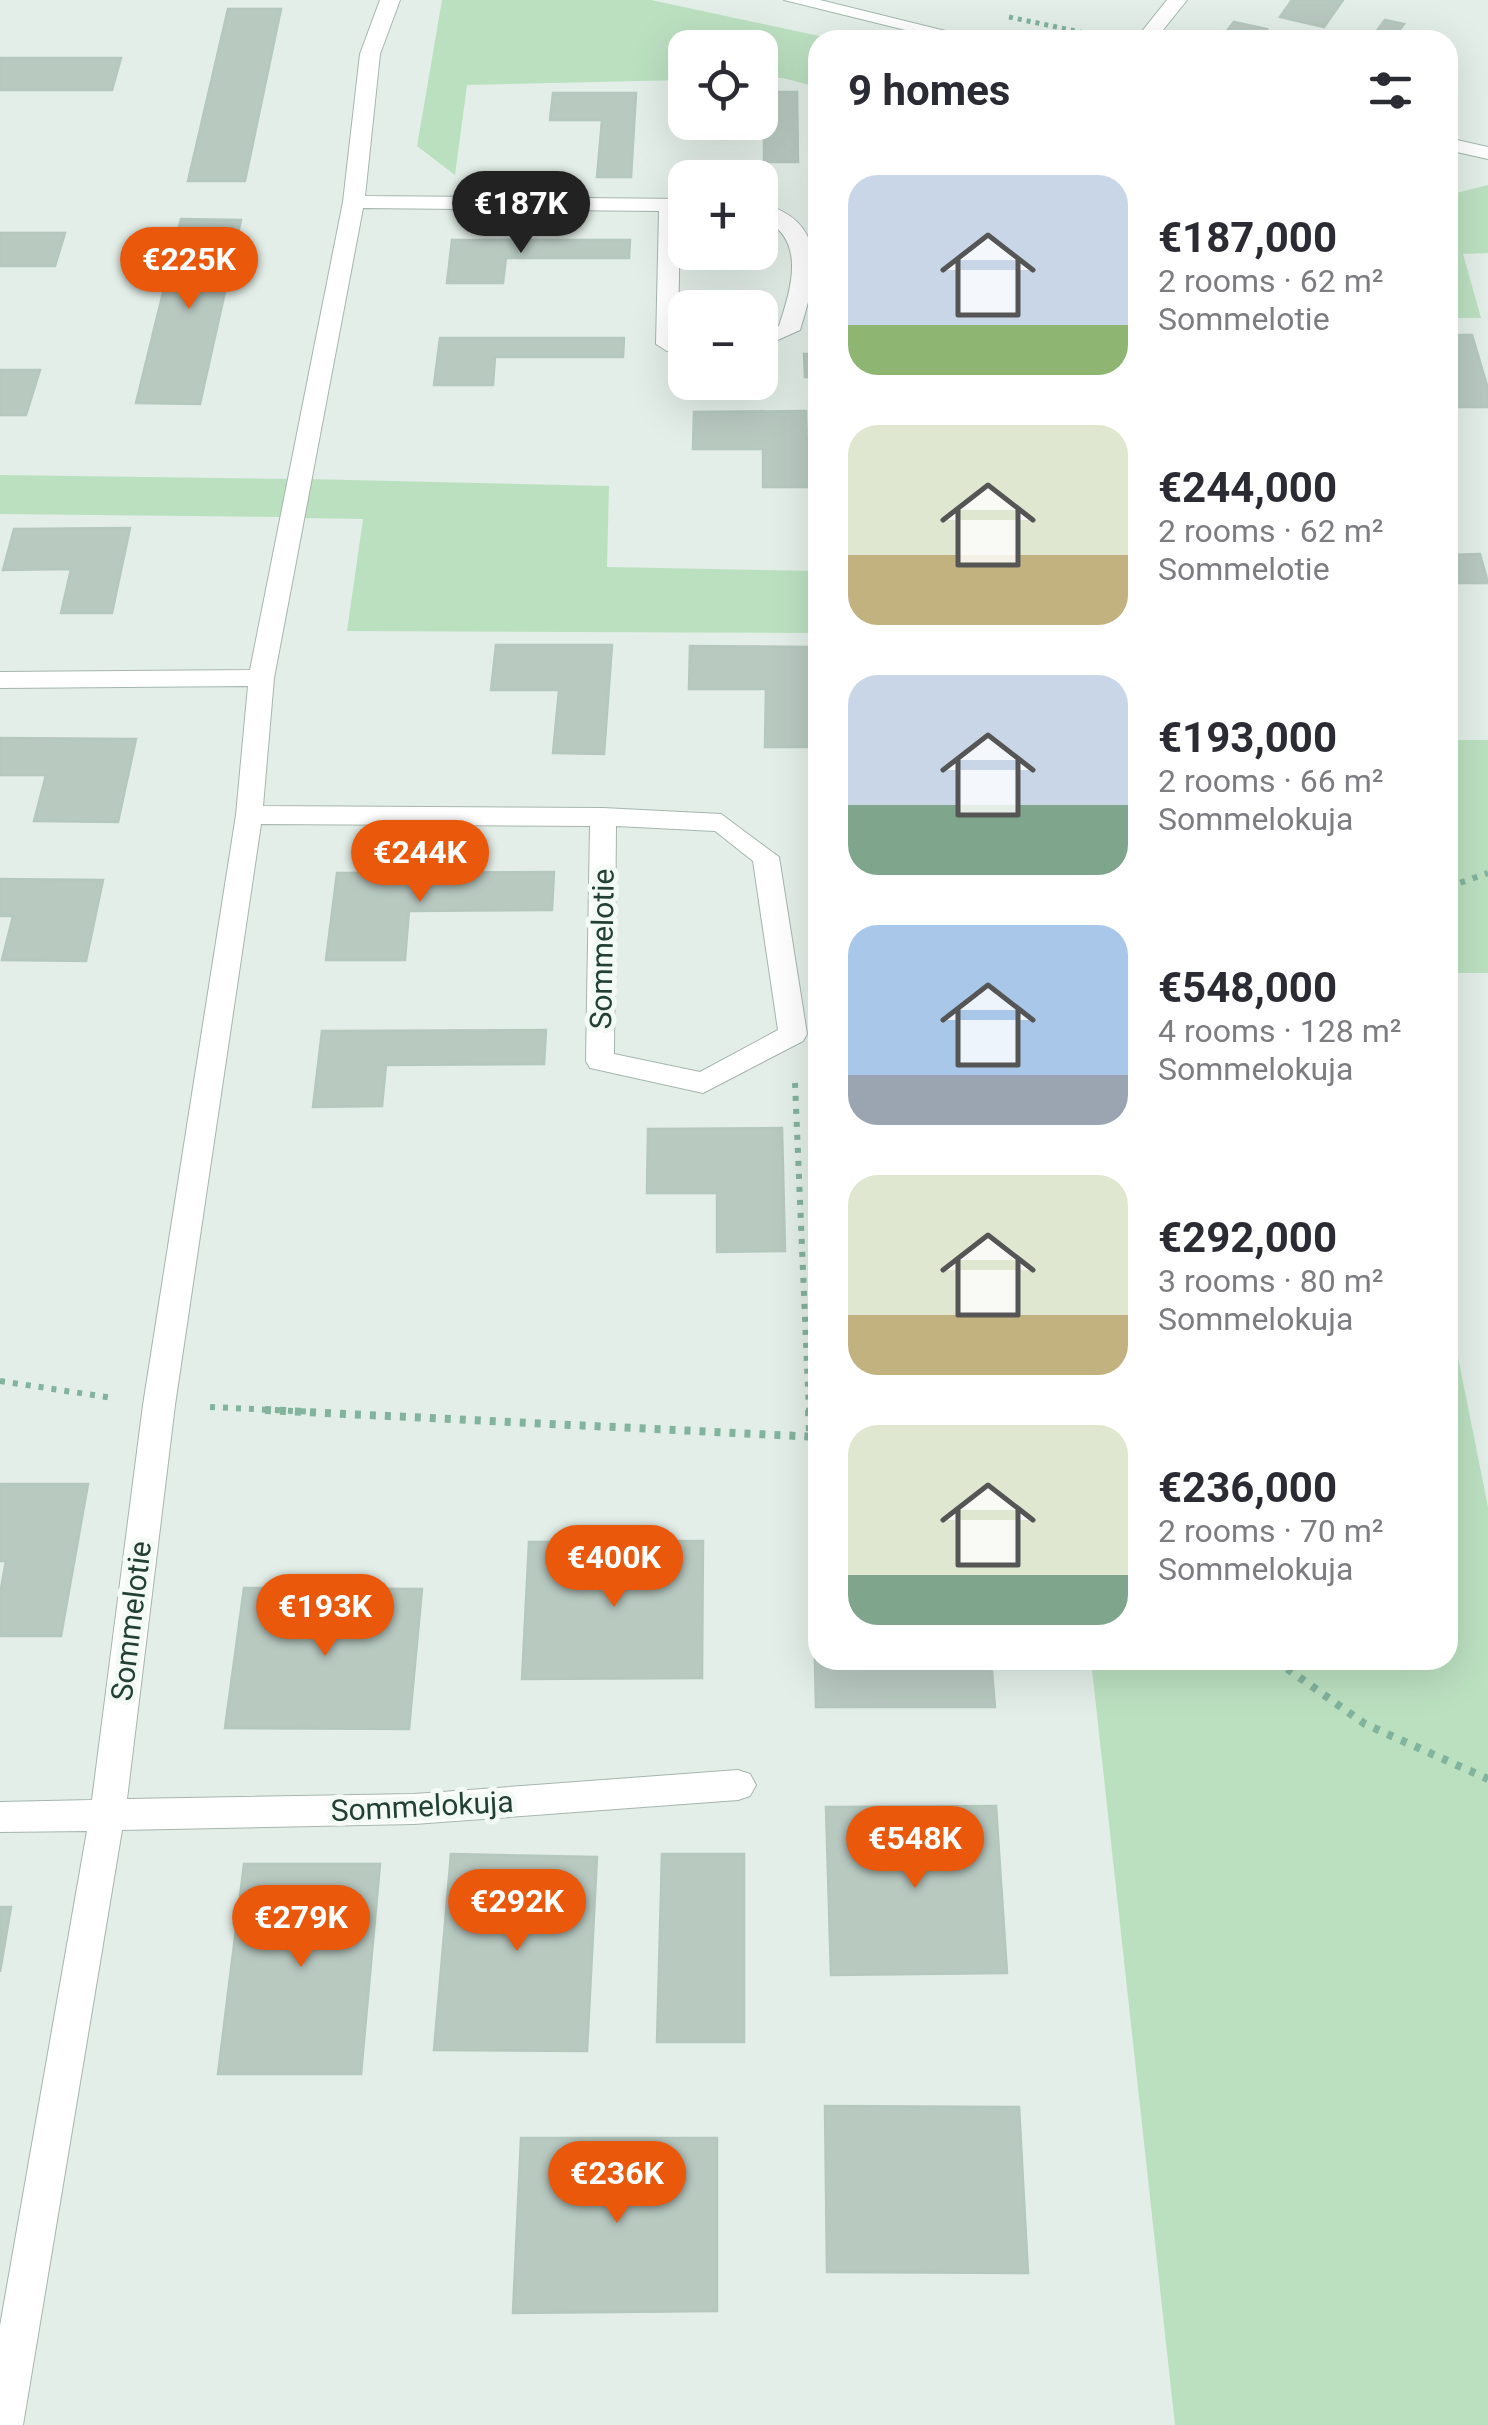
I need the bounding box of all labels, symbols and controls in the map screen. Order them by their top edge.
map controls [668,30,778,400]
button: locate [668,30,778,140]
icon: filters [1363,63,1418,118]
text: 9 homes [848,66,1010,115]
button: + [668,160,778,270]
pin: €187K [451,171,591,256]
text: €187K [474,184,568,222]
text: €187,000 [1158,213,1337,262]
icon: home [928,215,1048,335]
pin: €225K [119,227,259,312]
text: €225K [142,240,236,278]
text: 2 rooms · 62 m² [1158,262,1383,300]
button: − [668,290,778,400]
text: Sommelotie [1158,300,1330,338]
text: €244,000 [1158,463,1337,512]
icon: home [928,465,1048,585]
text: 2 rooms · 62 m² [1158,512,1383,550]
text: Sommelotie [1158,550,1330,588]
text: €193,000 [1158,713,1337,762]
icon: home [928,715,1048,835]
text: 2 rooms · 66 m² [1158,762,1383,800]
text: Sommelokuja [1158,800,1353,838]
pin: €244K [350,820,490,905]
text: €244K [373,833,467,871]
street label: Sommelotie [583,868,621,1030]
text: €548,000 [1158,963,1337,1012]
icon: home [928,965,1048,1085]
text: 4 rooms · 128 m² [1158,1012,1401,1050]
text: Sommelokuja [1158,1050,1353,1088]
text: €292,000 [1158,1213,1337,1262]
icon: home [928,1215,1048,1335]
text: 3 rooms · 80 m² [1158,1262,1383,1300]
text: Sommelokuja [1158,1300,1353,1338]
text: €236,000 [1158,1463,1337,1512]
icon: home [928,1465,1048,1585]
text: 2 rooms · 70 m² [1158,1512,1383,1550]
pin: €400K [544,1525,684,1610]
text: €400K [567,1538,661,1576]
street label: Sommelotie [104,1539,158,1703]
text: Sommelokuja [1158,1550,1353,1588]
pin: €193K [255,1574,395,1659]
text: €193K [278,1587,372,1625]
street label: Sommelokuja [330,1784,514,1828]
pin: €548K [845,1806,985,1891]
text: €548K [868,1819,962,1857]
pin: €292K [447,1869,587,1954]
text: €292K [470,1882,564,1920]
pin: €279K [231,1885,371,1970]
text: €279K [254,1898,348,1936]
pin: €236K [547,2141,687,2226]
text: €236K [570,2154,664,2192]

